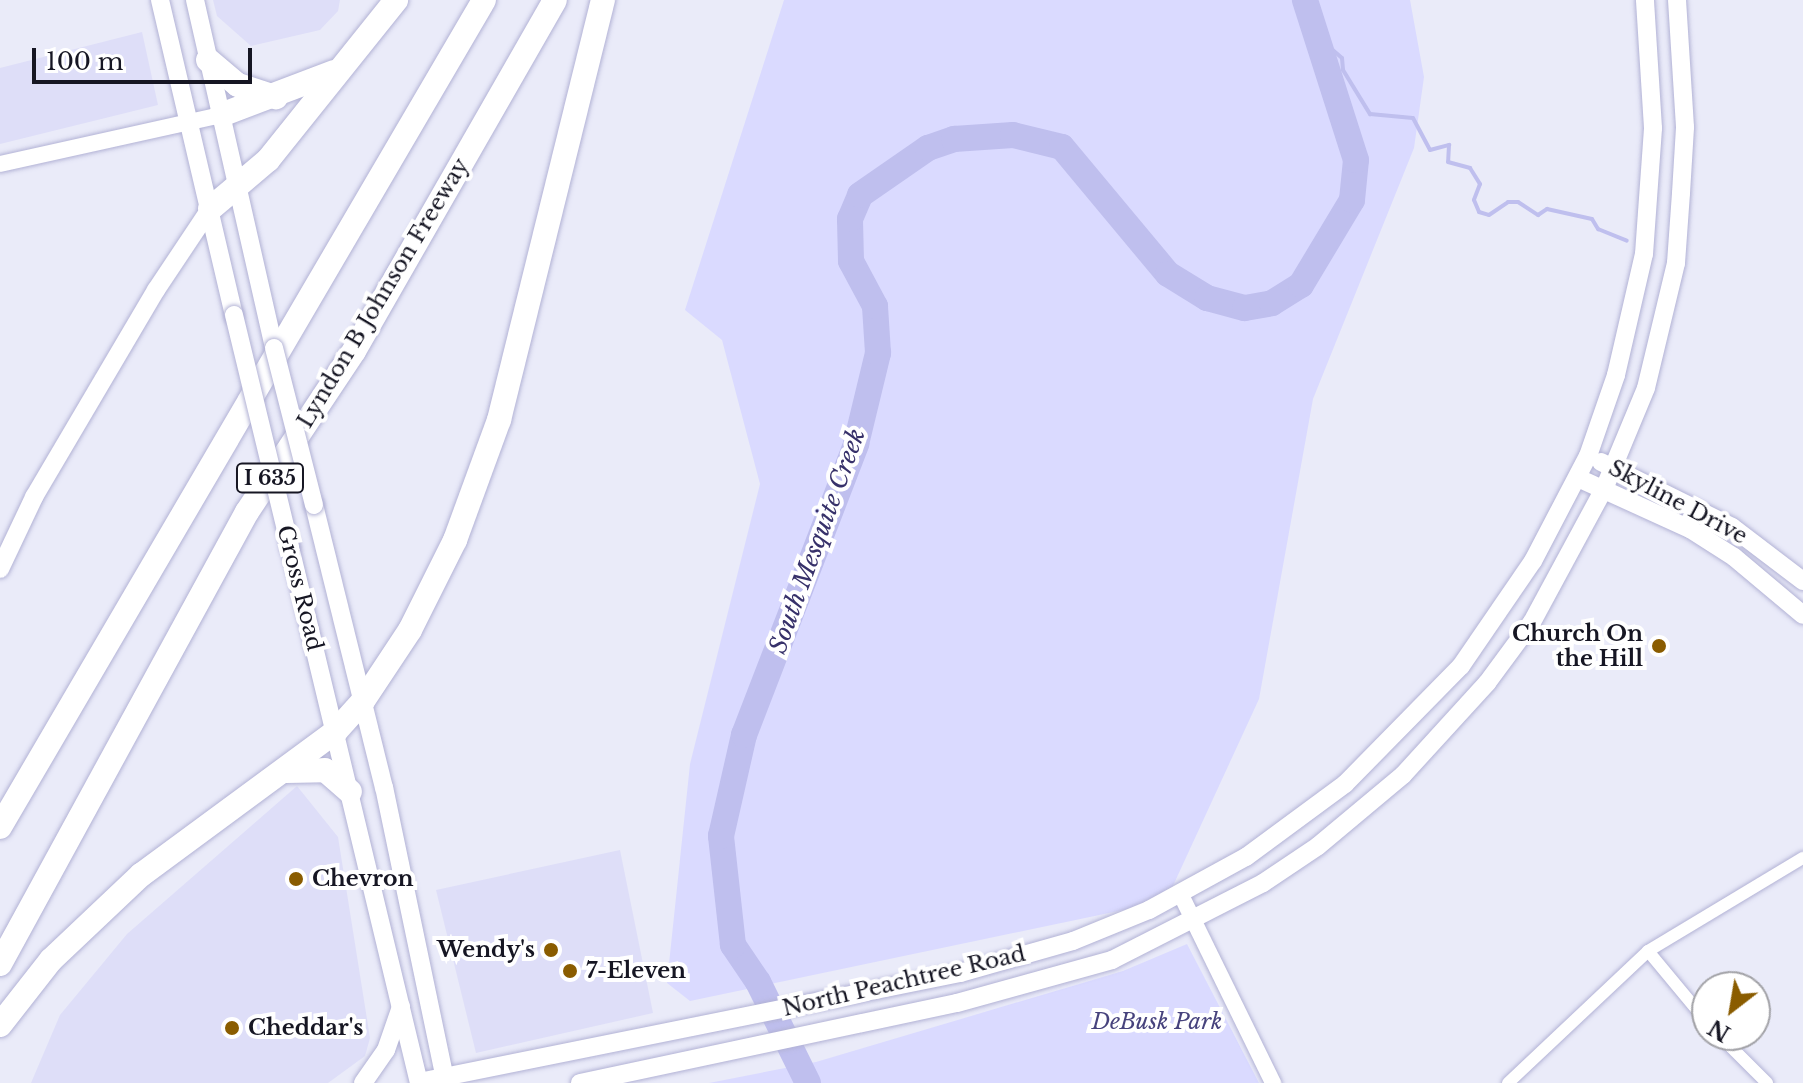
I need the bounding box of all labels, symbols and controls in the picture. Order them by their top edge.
scale bar [36,32,256,82]
text: 100 m [46,47,124,76]
street label: Lyndon B Johnson Freeway [292,153,474,433]
water label: South Mesquite Creek [763,424,871,658]
street label: Skyline Drive [1604,454,1752,550]
road number: I 635 [234,462,306,494]
street label: Gross Road [272,522,328,654]
place label: Church On the Hill [1512,620,1643,672]
marker: Church On the Hill [1650,637,1668,655]
place label: Chevron [312,866,413,892]
marker: Chevron [287,870,305,888]
place label: Wendy's [437,937,535,963]
street label: North Peachtree Road [780,940,1028,1022]
marker: Wendy's [542,941,560,959]
place label: 7-Eleven [586,958,686,984]
marker: 7-Eleven [561,962,579,980]
north arrow [1691,971,1771,1051]
park label: DeBusk Park [1092,1009,1222,1035]
text: N [1704,1013,1735,1047]
place label: Cheddar's [248,1015,363,1041]
marker: Cheddar's [223,1019,241,1037]

